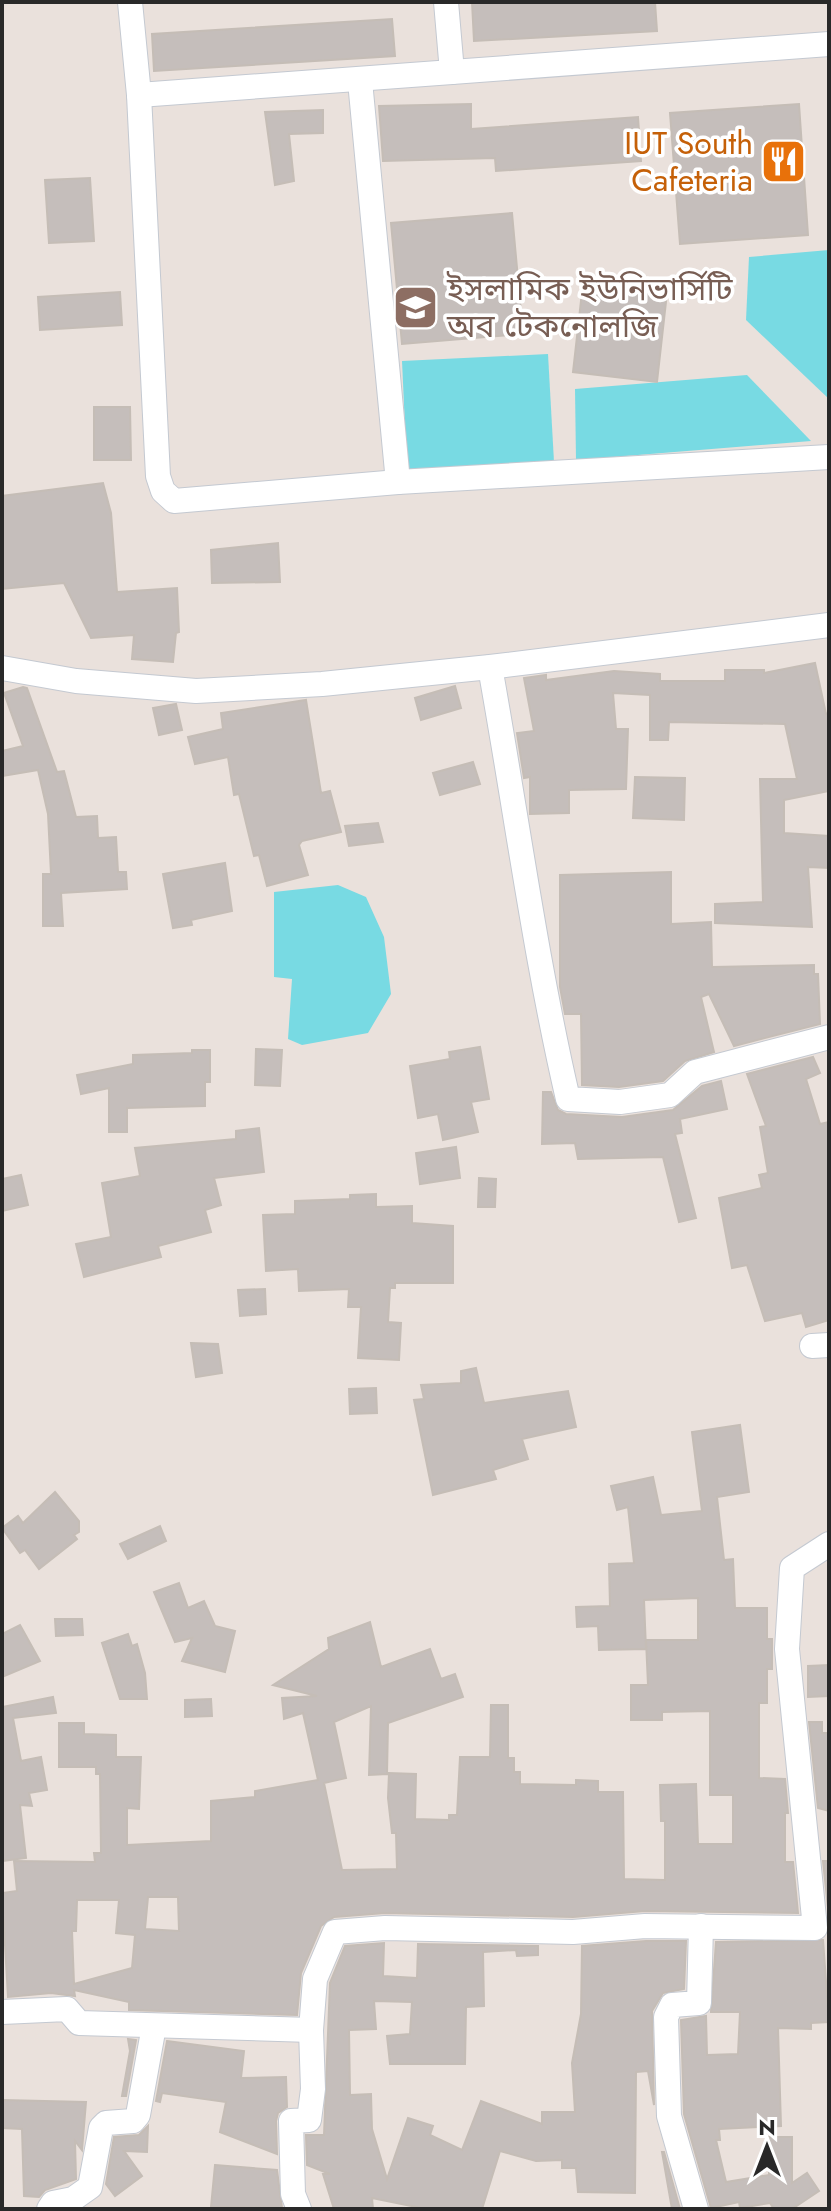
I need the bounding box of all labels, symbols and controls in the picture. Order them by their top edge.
place label: IUT South Cafeteria [624,120,753,203]
restaurant icon: IUT South Cafeteria [760,137,808,185]
place label: ইসলামিক ইউনিভার্সিটি অব টেকনোলজি [446,266,733,349]
school or university icon: ইসলামিক ইউনিভার্সিটি অব টেকনোলজি [392,283,440,331]
north arrow [727,2107,807,2187]
text: N [758,2111,776,2143]

